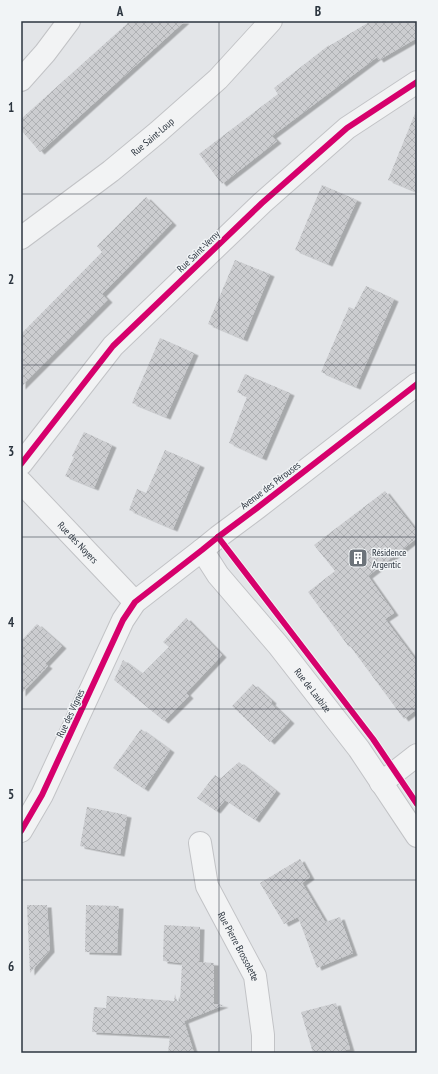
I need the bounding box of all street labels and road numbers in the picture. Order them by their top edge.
street label: Rue Saint-Loup [128,115,177,159]
street label: Rue Saint-Verny [174,228,223,275]
street label: Avenue des Pérouses [238,458,303,512]
street label: Rue des Noyers [55,519,101,567]
street label: Rue de Laubize [291,666,334,715]
street label: Rue des Vignes [54,686,88,740]
street label: Rue Pierre Brossolette [215,910,262,982]

